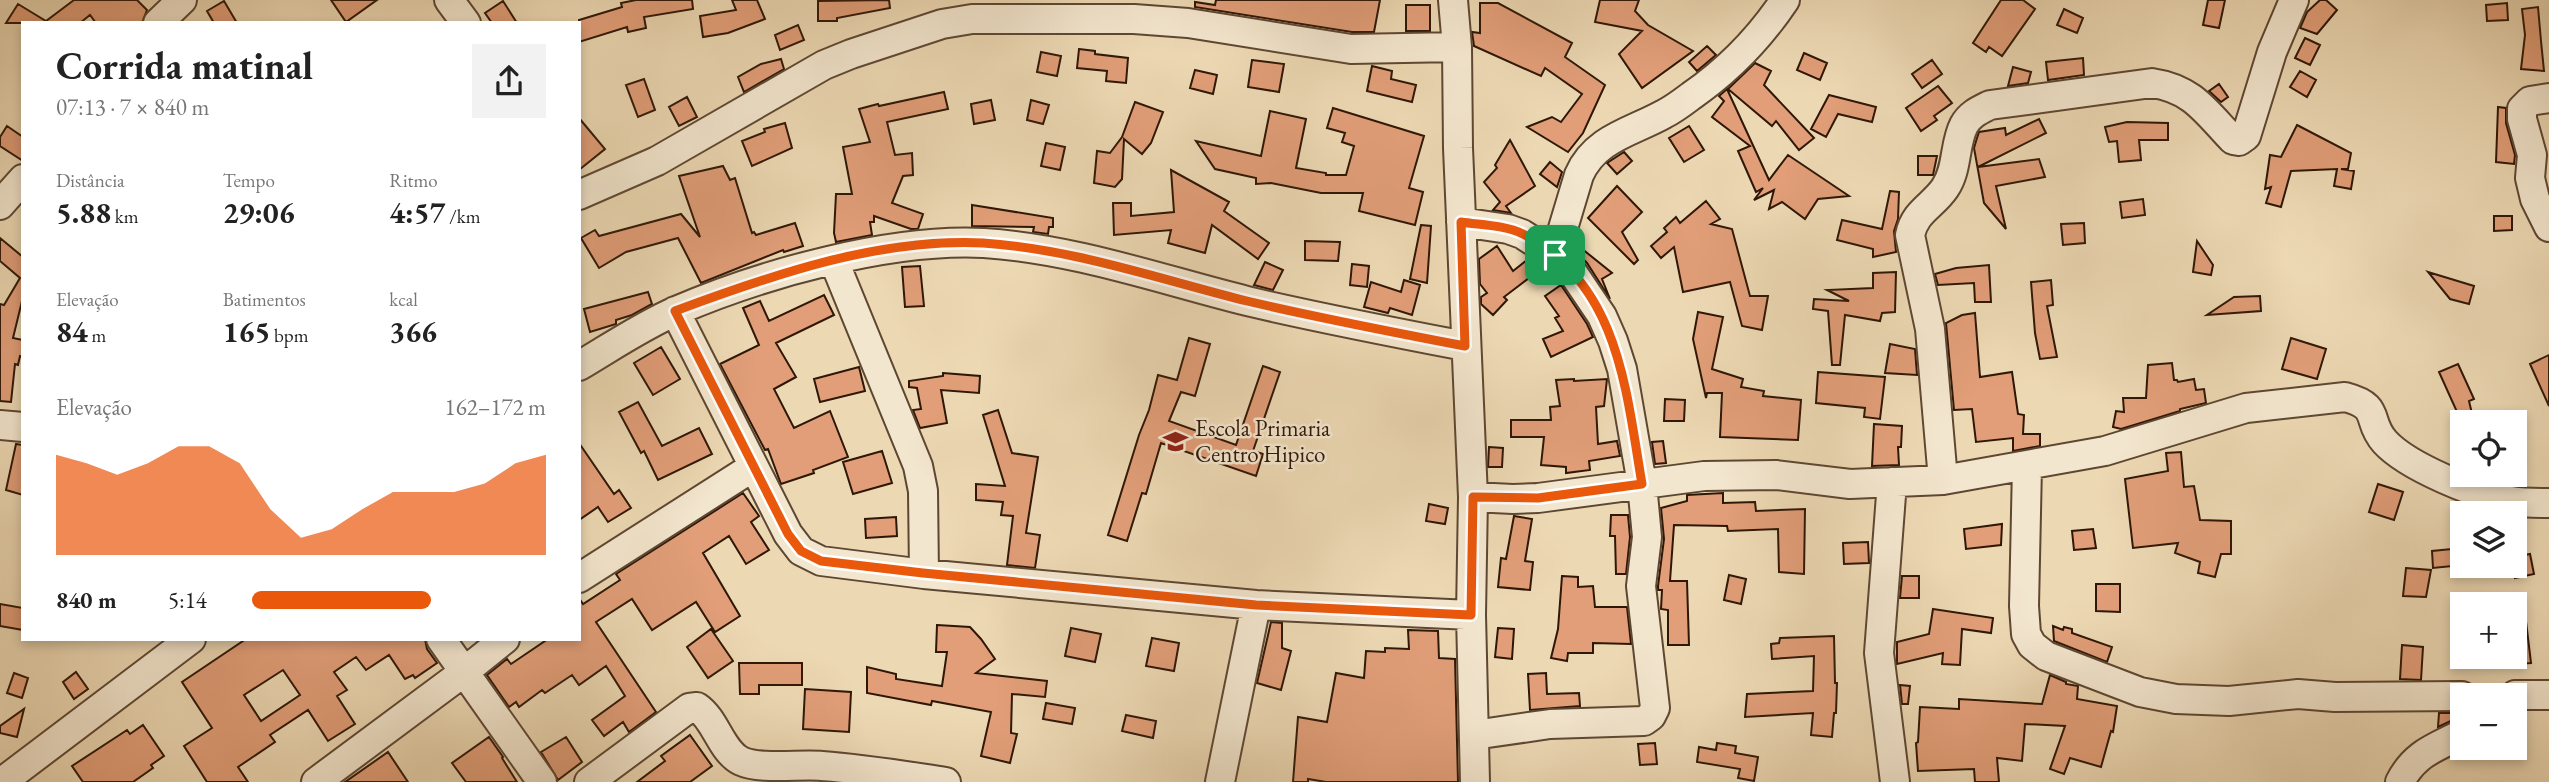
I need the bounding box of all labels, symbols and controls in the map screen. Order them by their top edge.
text: Corrida matinal [56,41,313,90]
button: share [472,44,546,118]
text: 07:13 · 7 × 840 m [56,92,209,122]
text: Distância [56,168,125,193]
text: Tempo [223,168,275,193]
text: Ritmo [389,168,438,193]
text: 5.88 [56,193,111,232]
text: 29:06 [223,193,295,232]
text: 4:57 [389,193,445,232]
text: km [111,204,139,229]
text: /km [445,204,480,229]
pin [1525,225,1585,285]
icon: arrive [1536,236,1574,274]
text: Elevação [56,287,119,312]
text: Batimentos [223,287,306,312]
text: kcal [389,287,418,312]
text: 84 [56,312,88,351]
text: 165 [223,312,270,351]
text: 366 [389,312,437,351]
text: m [88,323,106,348]
text: bpm [270,323,309,348]
text: Elevação [56,392,132,422]
text: 162–172 m [445,392,546,422]
map controls [2450,410,2527,760]
button: locate [2450,410,2527,487]
place label: Escola Primaria Centro Hipico [1195,413,1331,469]
school or university icon: Escola Primaria Centro Hipico [1161,427,1189,455]
button: layers [2450,501,2527,578]
text: 840 m [56,585,117,615]
text: 5:14 [168,585,207,615]
button: + [2450,592,2527,669]
button: − [2450,683,2527,760]

